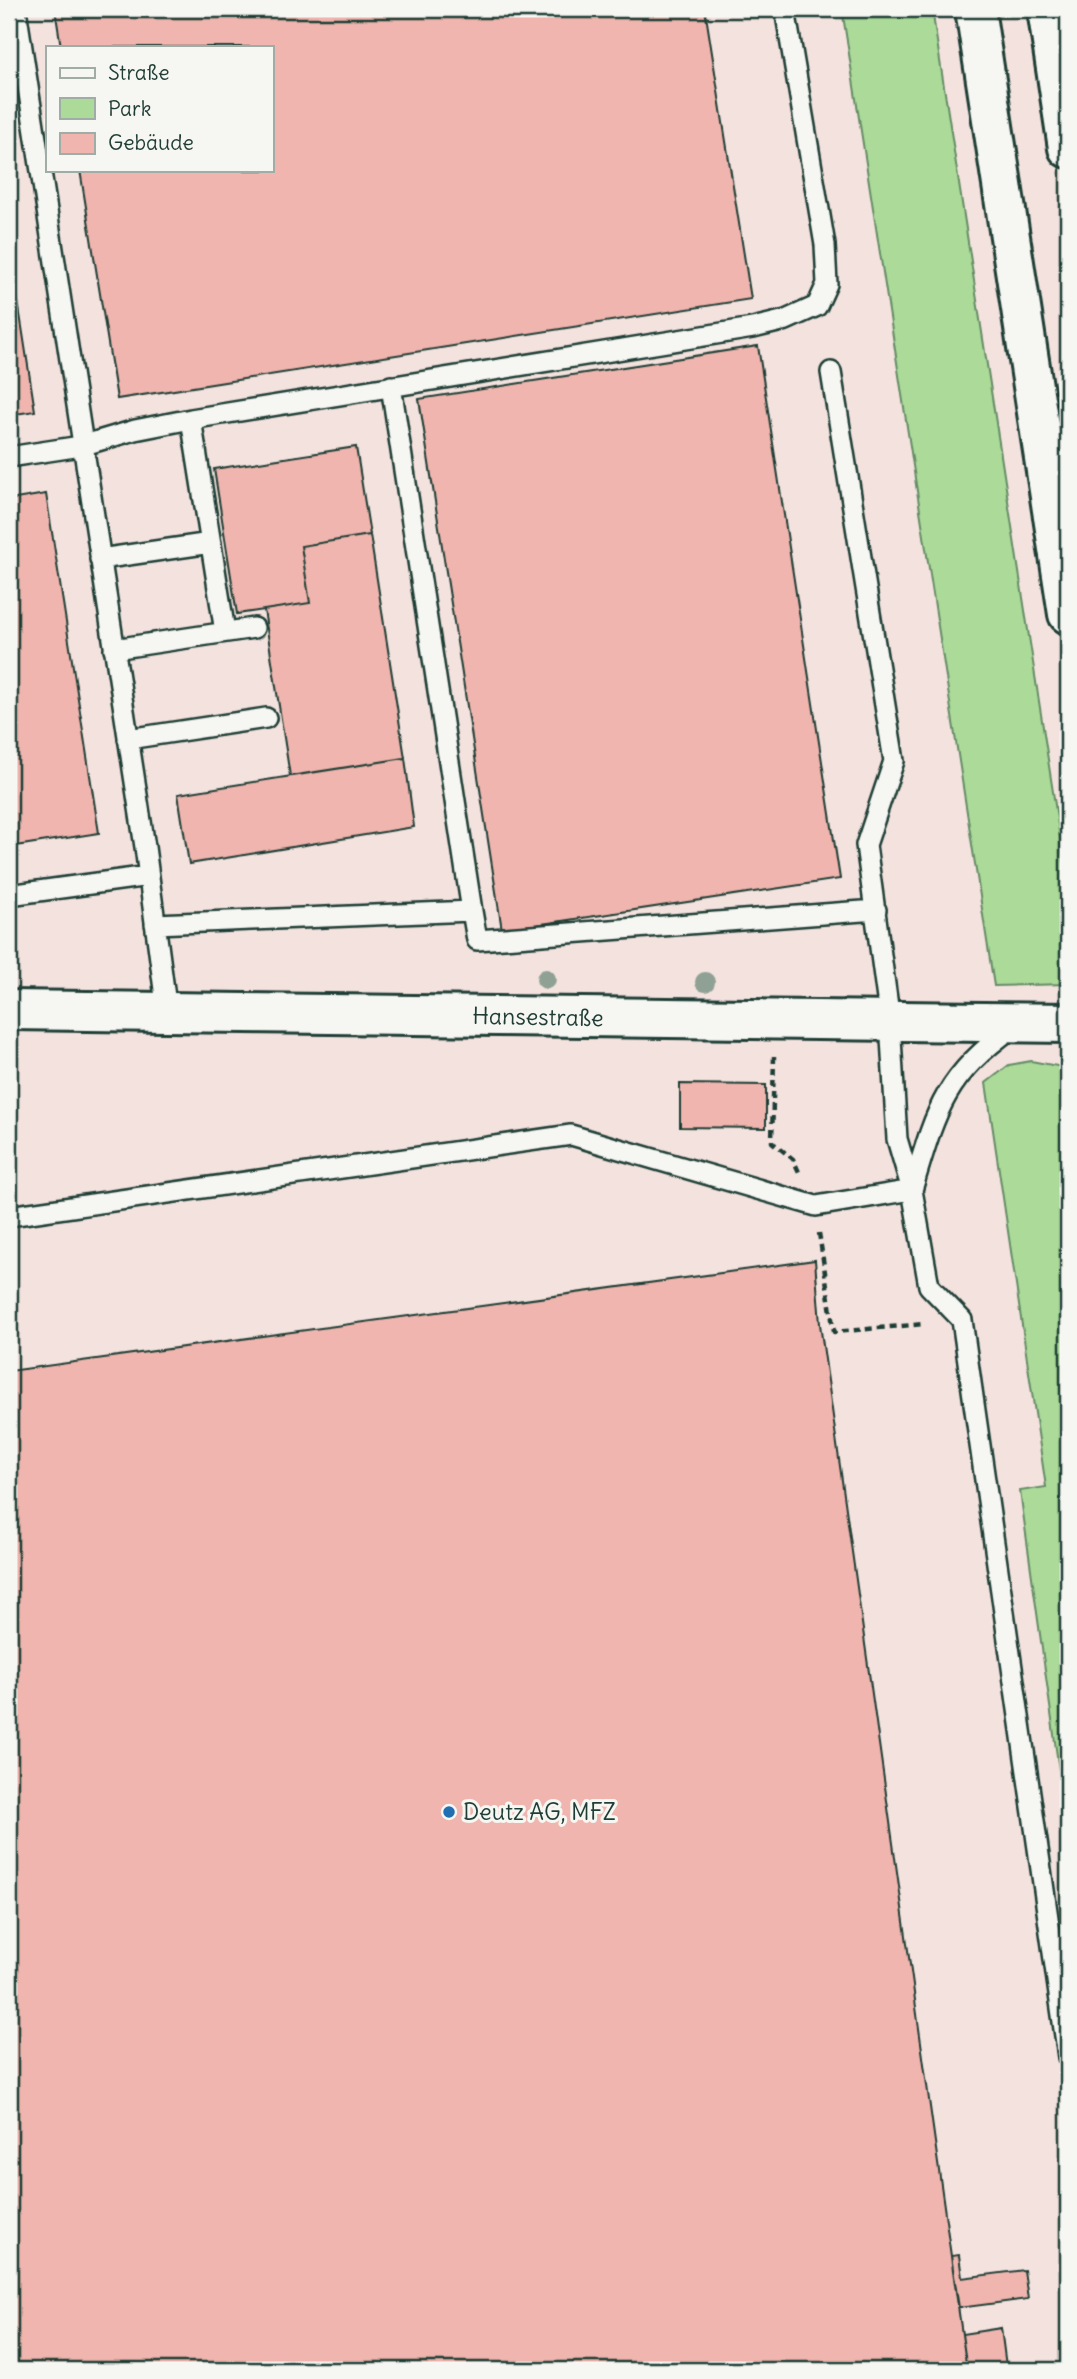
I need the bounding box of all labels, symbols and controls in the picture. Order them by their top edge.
legend [46,46,273,172]
text: Straße [108,59,169,86]
text: Park [108,95,151,122]
text: Gebäude [108,129,194,156]
street label: Hansestraße [472,1001,604,1032]
place label: Deutz AG, MFZ [463,1797,616,1826]
marker: Deutz AG, MFZ [441,1804,457,1820]

